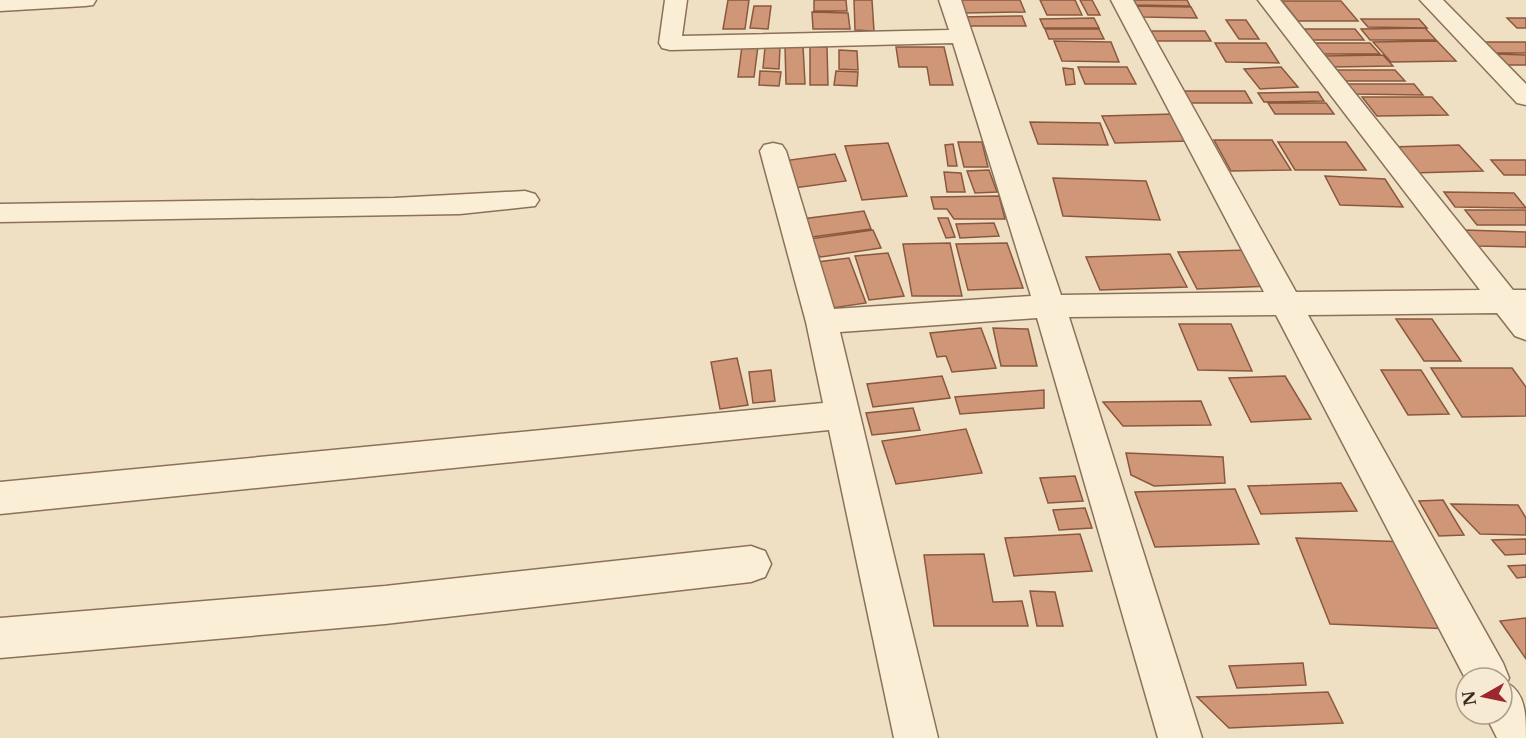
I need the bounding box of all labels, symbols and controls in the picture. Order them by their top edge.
north arrow [1454,666,1514,726]
text: N [1458,689,1480,707]

